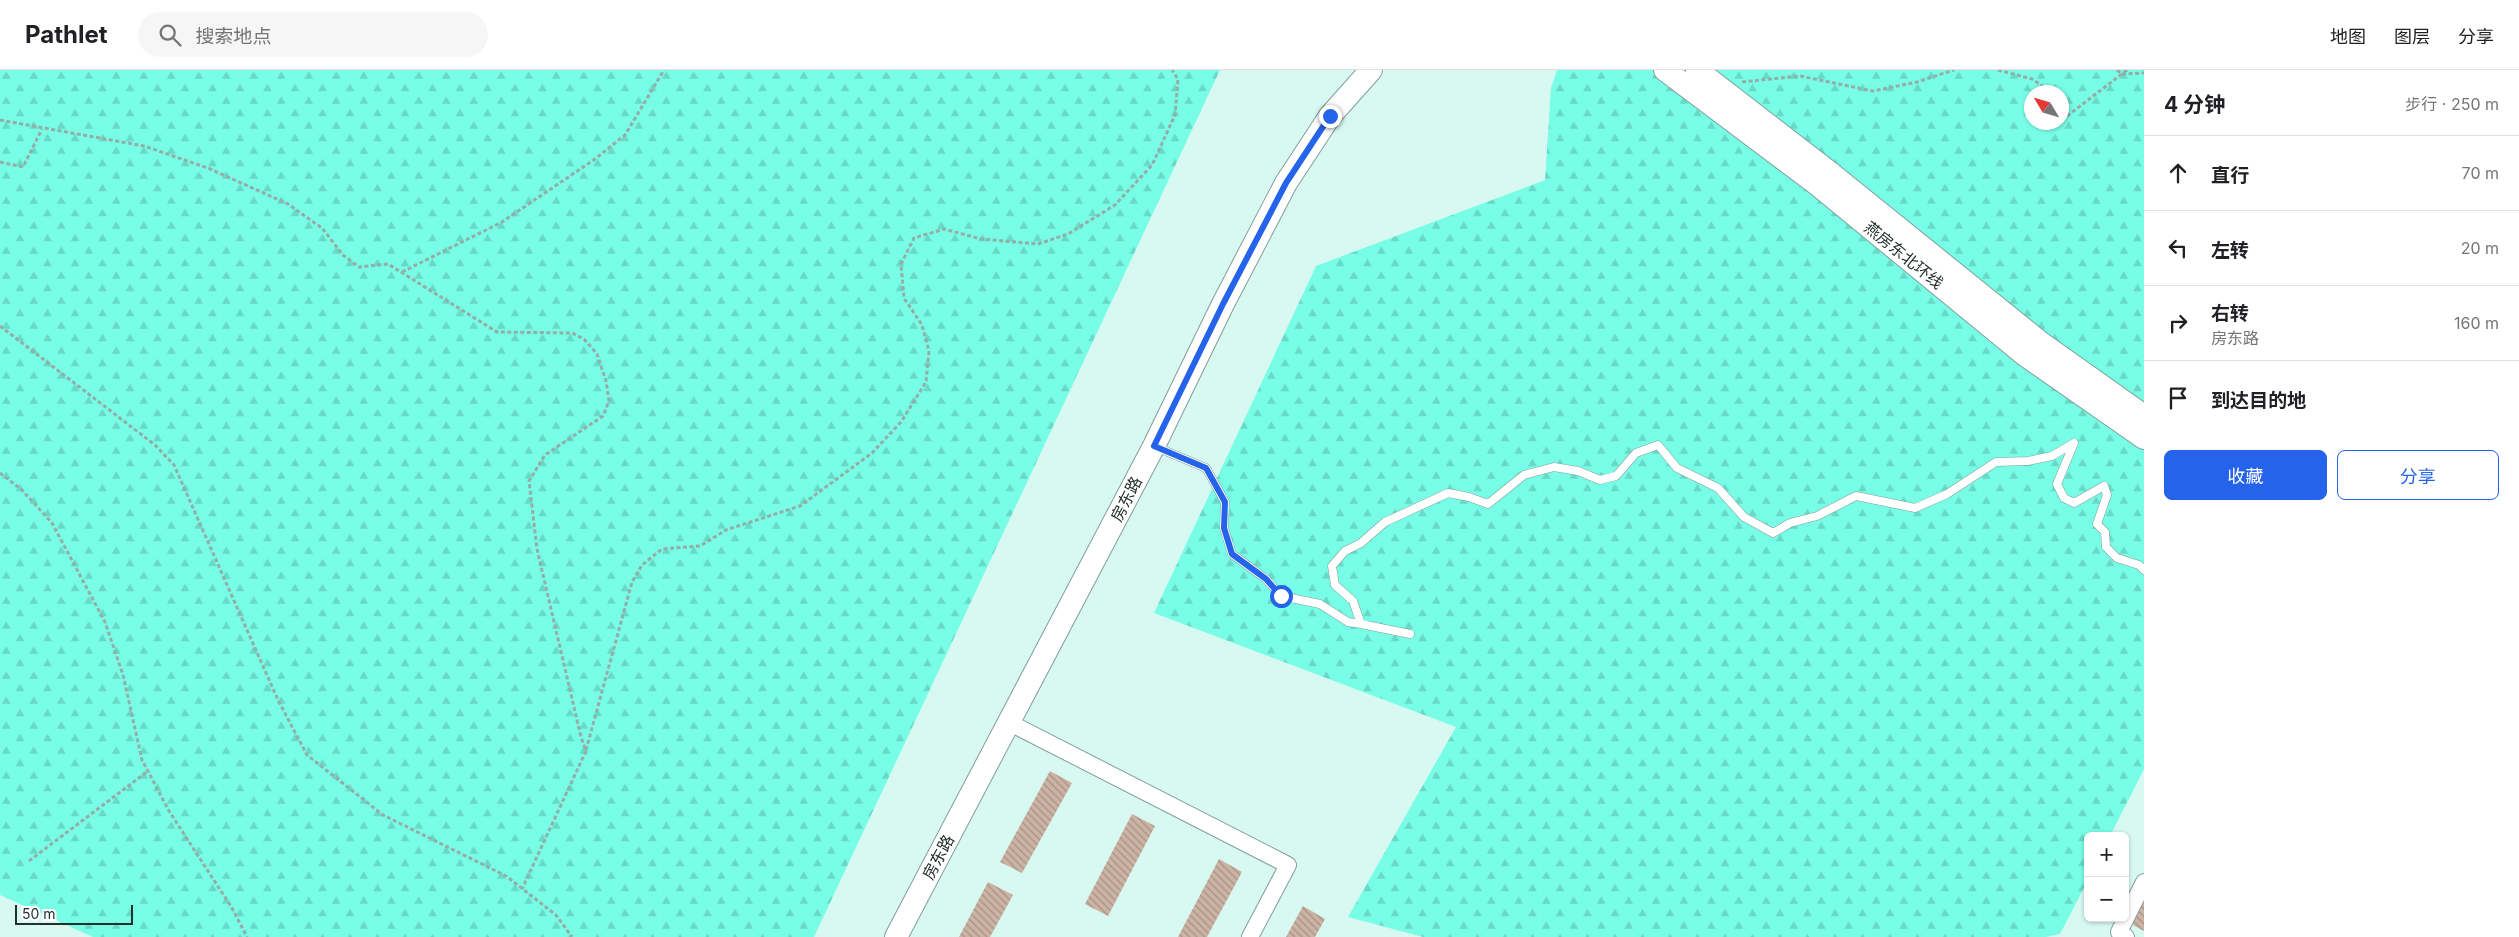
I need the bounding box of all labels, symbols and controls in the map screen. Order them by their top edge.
search box [138,12,488,57]
text: Pathlet [25,20,108,49]
icon: search [156,21,184,49]
text: 搜索地点 [196,25,272,48]
text: 地图 [2330,26,2366,47]
text: 图层 [2394,26,2430,47]
text: 分享 [2458,26,2494,47]
north arrow [2024,85,2069,130]
text: 4 分钟 [2164,92,2225,117]
text: 步行 · 250 m [2405,94,2499,114]
route end [1319,105,1342,128]
icon: ahead [2164,159,2192,187]
text: 70 m [2462,163,2499,183]
text: 直行 [2211,164,2249,187]
street label: 燕房东北环线 [1860,217,1948,293]
icon: left [2164,234,2192,262]
text: 20 m [2461,238,2499,258]
text: 左转 [2211,239,2249,262]
text: 右转 [2211,302,2249,325]
icon: right [2164,309,2192,337]
text: 160 m [2454,313,2499,333]
text: 房东路 [2211,328,2259,348]
icon: arrive [2164,384,2192,412]
text: 到达目的地 [2211,389,2306,412]
button: 收藏 [2164,450,2327,500]
button: 分享 [2337,450,2499,500]
street label: 房东路 [1106,473,1146,525]
route start [1270,585,1293,608]
street label: 房东路 [918,831,958,883]
map controls [2084,832,2129,922]
button: + [2084,832,2129,877]
button: − [2084,877,2129,922]
scale bar [15,902,132,925]
text: 50 m [22,905,56,922]

